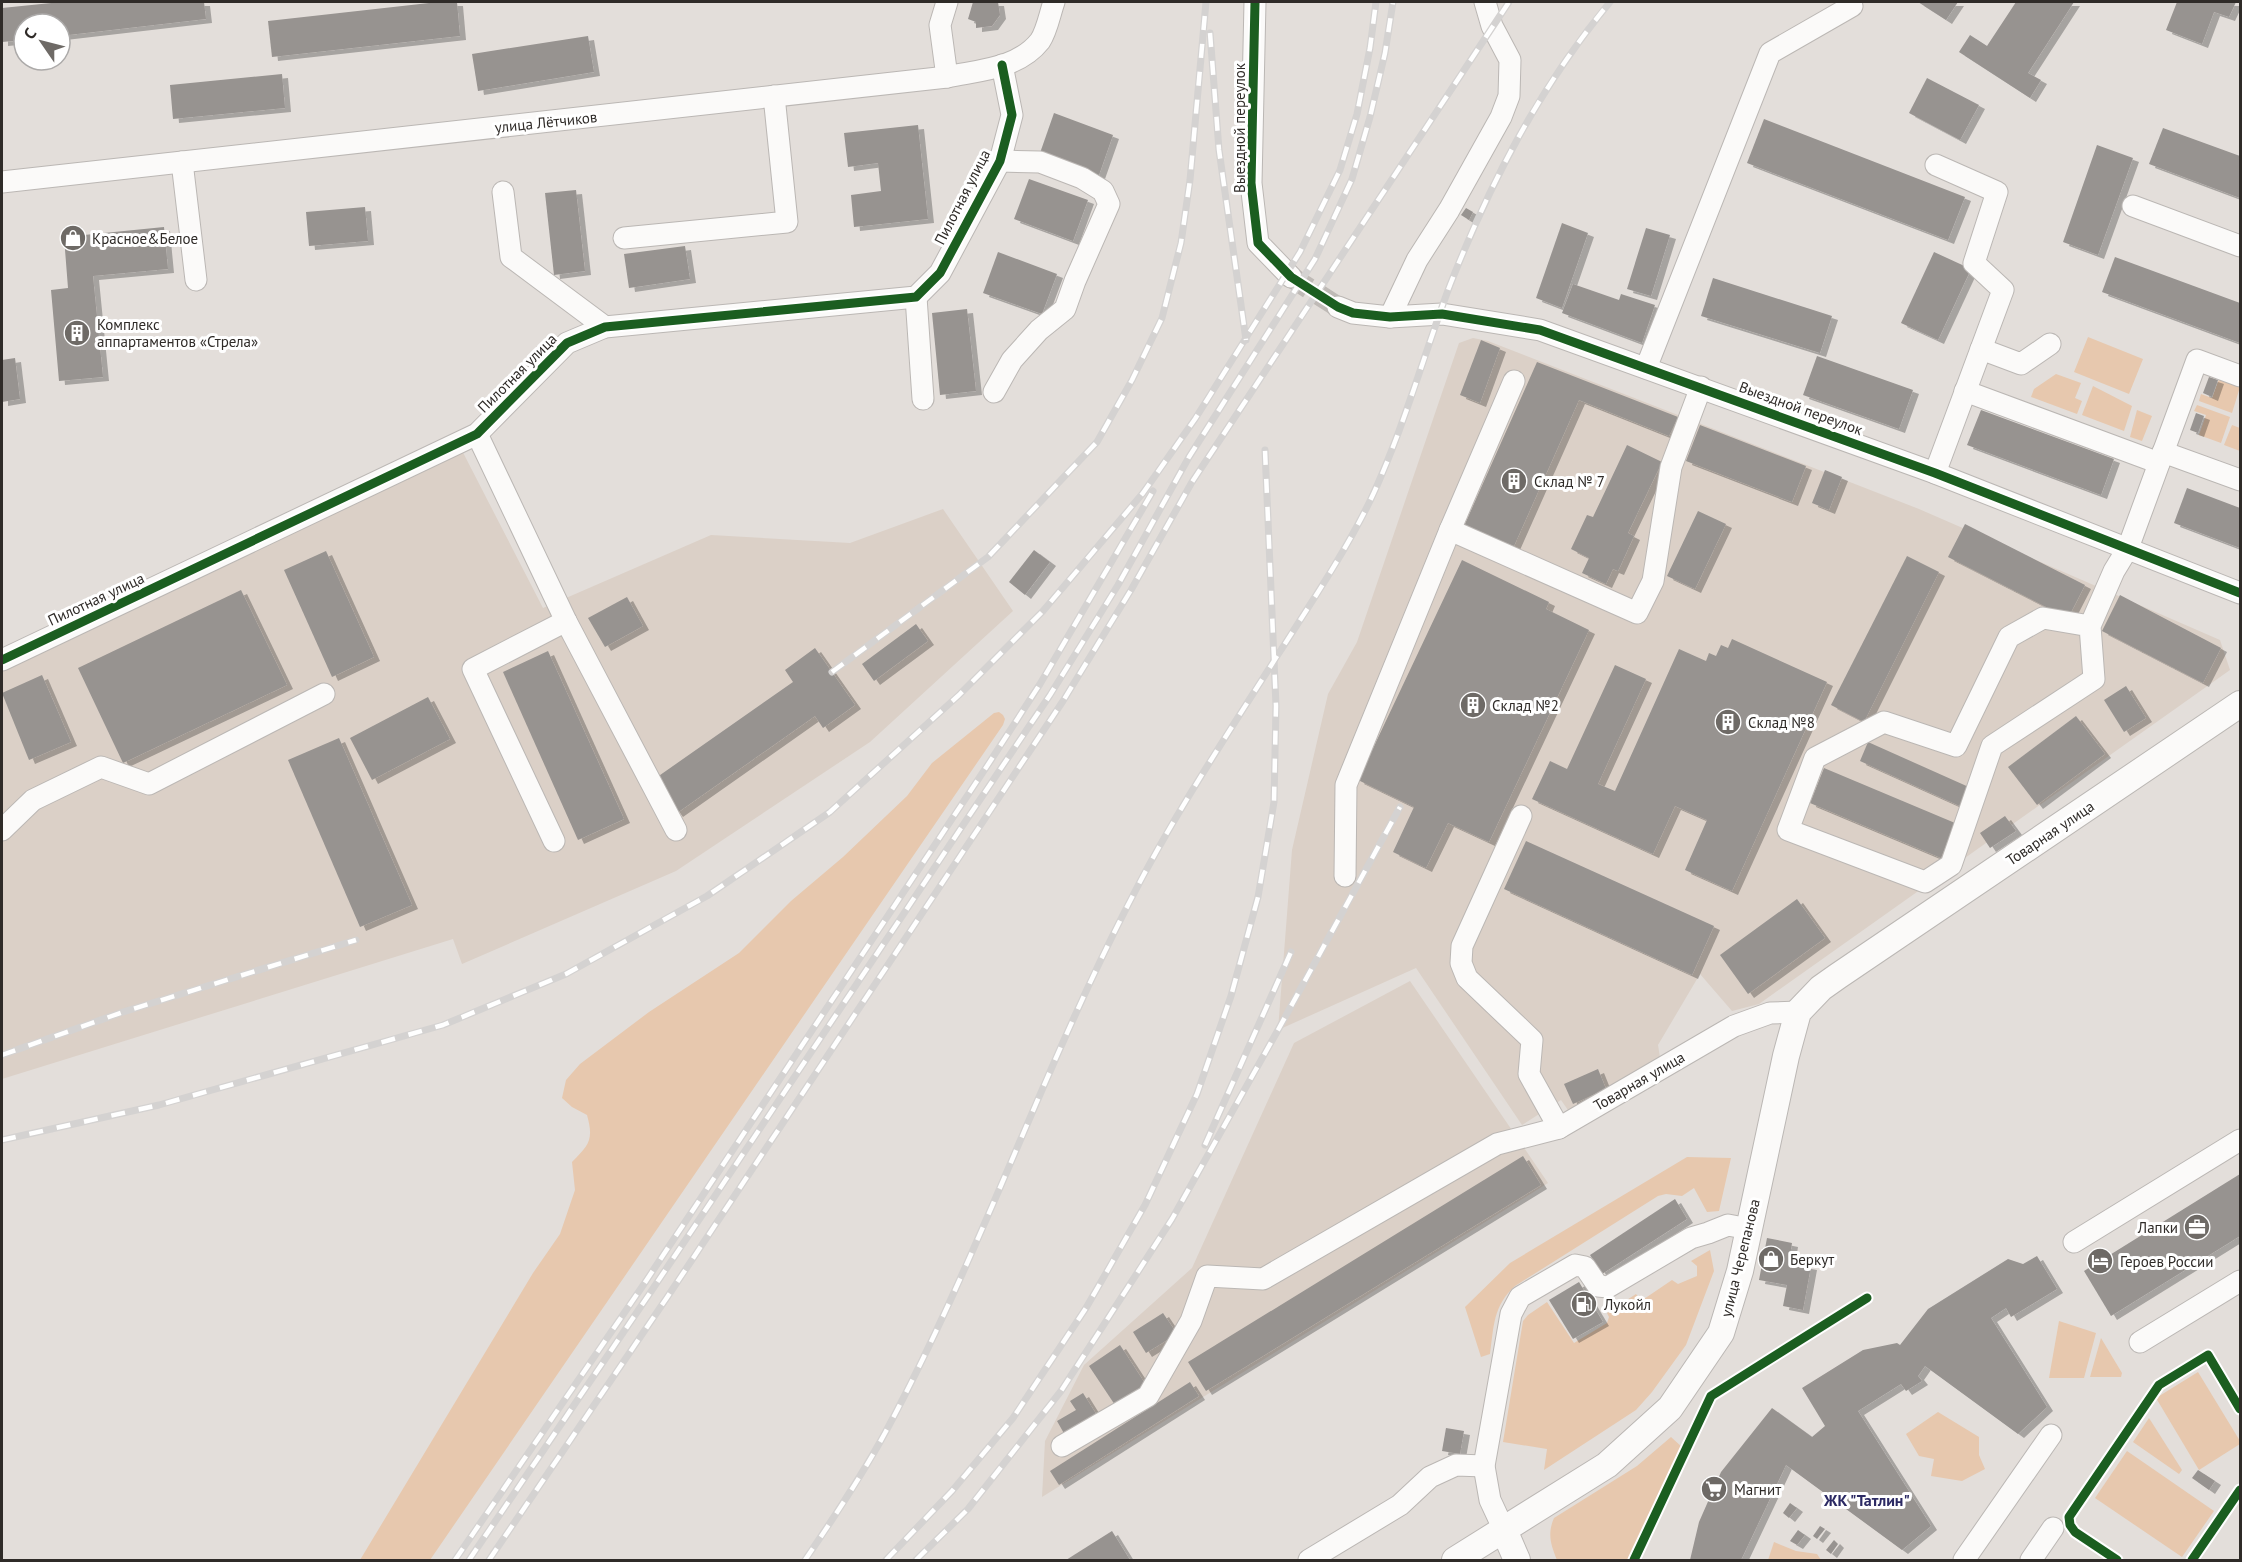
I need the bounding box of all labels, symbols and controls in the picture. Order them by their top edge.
north arrow [12,12,72,72]
text: С [19,24,40,43]
street label: Выездной переулок [1230,62,1249,193]
street label: улица Лётчиков [494,107,598,137]
street label: Пилотная улица [930,146,994,248]
shop icon: Красное&Белое [58,223,88,253]
place label: Красное&Белое [92,229,198,248]
place label: Комплекс аппартаментов «Стрела» [97,315,258,351]
building icon: Комплекс аппартаментов «Стрела» [62,318,92,348]
street label: Пилотная улица [473,329,561,417]
street label: Выездной переулок [1737,377,1866,439]
building icon: Склад № 7 [1499,466,1529,496]
place label: Склад № 7 [1534,472,1605,491]
street label: Пилотная улица [45,568,147,630]
building icon: Склад №2 [1458,690,1488,720]
place label: Склад №2 [1492,696,1559,715]
building icon: Склад №8 [1713,707,1743,737]
place label: Склад №8 [1748,713,1815,732]
street label: Товарная улица [2002,797,2098,869]
street label: Товарная улица [1590,1047,1688,1115]
street label: улица Черепанова [1716,1197,1764,1319]
office icon: Лапки [2182,1212,2212,1242]
place label: Лапки [2137,1218,2178,1237]
shop icon: Беркут [1756,1244,1786,1274]
hotel icon: Героев России [2085,1246,2115,1276]
place label: Беркут [1790,1250,1834,1269]
place label: Героев России [2120,1252,2213,1271]
fuel station icon: Лукойл [1569,1289,1599,1319]
place label: Лукойл [1603,1295,1651,1314]
supermarket icon: Магнит [1699,1474,1729,1504]
place label: Магнит [1734,1480,1781,1499]
district label: ЖК "Татлин" [1823,1490,1910,1510]

